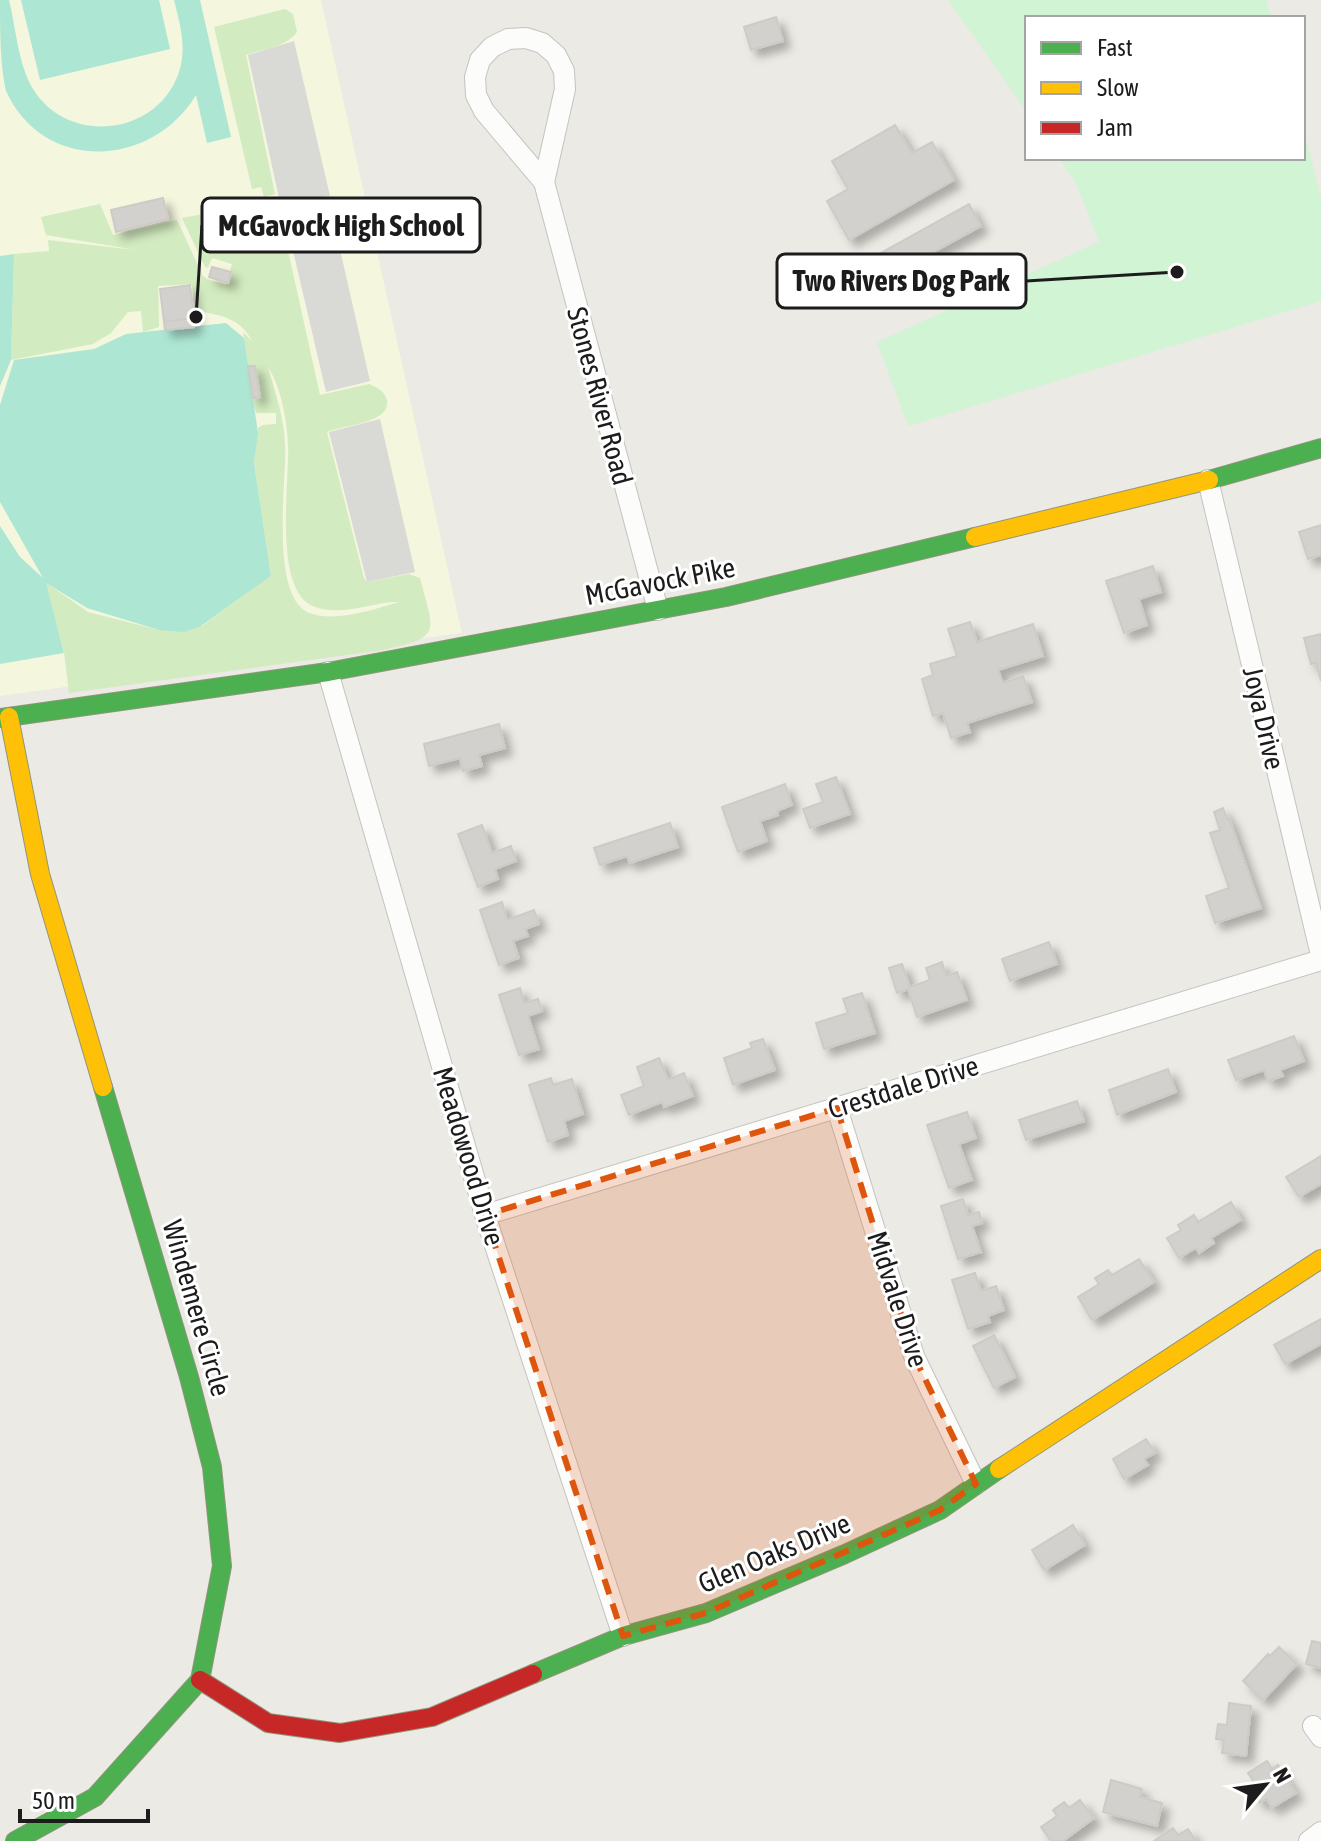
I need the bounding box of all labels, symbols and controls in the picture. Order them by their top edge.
legend [1025,16,1305,160]
text: Fast [1097,34,1133,61]
text: Slow [1097,74,1139,101]
text: Jam [1097,114,1133,141]
callout: McGavock High School [202,198,480,252]
text: McGavock High School [218,208,465,242]
callout: Two Rivers Dog Park [777,254,1026,308]
text: Two Rivers Dog Park [793,263,1010,297]
street label: Stones River Road [561,304,639,488]
street label: McGavock Pike [582,551,738,611]
street label: Joya Drive [1237,664,1291,772]
street label: Crestdale Drive [824,1049,982,1125]
street label: Meadowood Drive [427,1063,511,1249]
street label: Windemere Circle [157,1216,237,1400]
street label: Midvale Drive [861,1227,935,1371]
street label: Glen Oaks Drive [693,1507,855,1599]
north arrow [1225,1745,1305,1825]
text: N [1268,1763,1297,1787]
scale bar [20,1773,148,1823]
text: 50 m [32,1787,75,1814]

